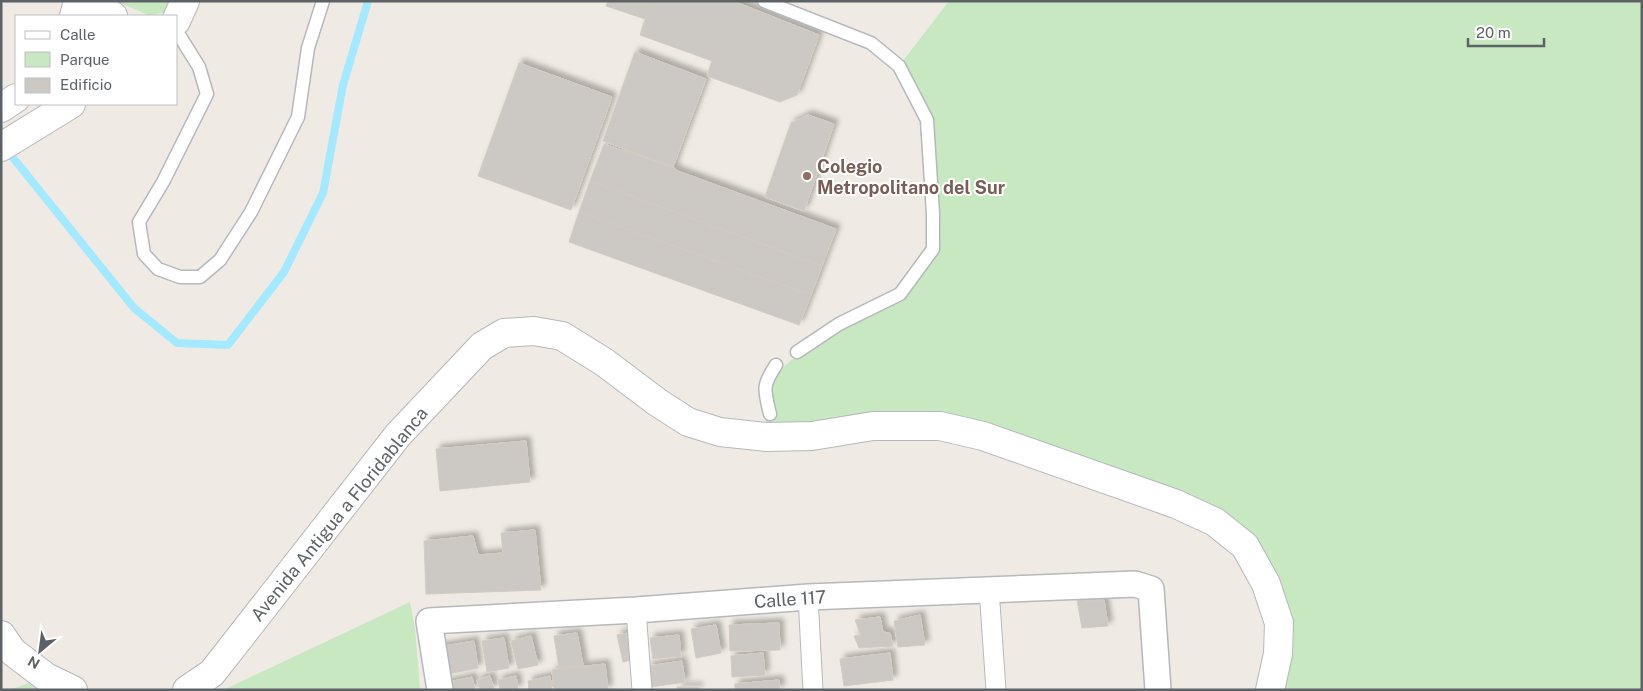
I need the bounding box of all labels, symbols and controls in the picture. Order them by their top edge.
legend [15,15,178,105]
scale bar [1468,15,1544,47]
text: 20 m [1476,24,1511,41]
text: Calle [60,26,96,43]
text: Parque [60,51,110,68]
text: Edificio [60,76,112,93]
place label: Colegio Metropolitano del Sur [817,156,1006,198]
marker: Colegio Metropolitano del Sur [801,170,813,182]
street label: Avenida Antigua a Floridablanca [246,403,432,625]
street label: Calle 117 [753,586,827,612]
north arrow [15,626,65,676]
text: N [25,653,42,672]

